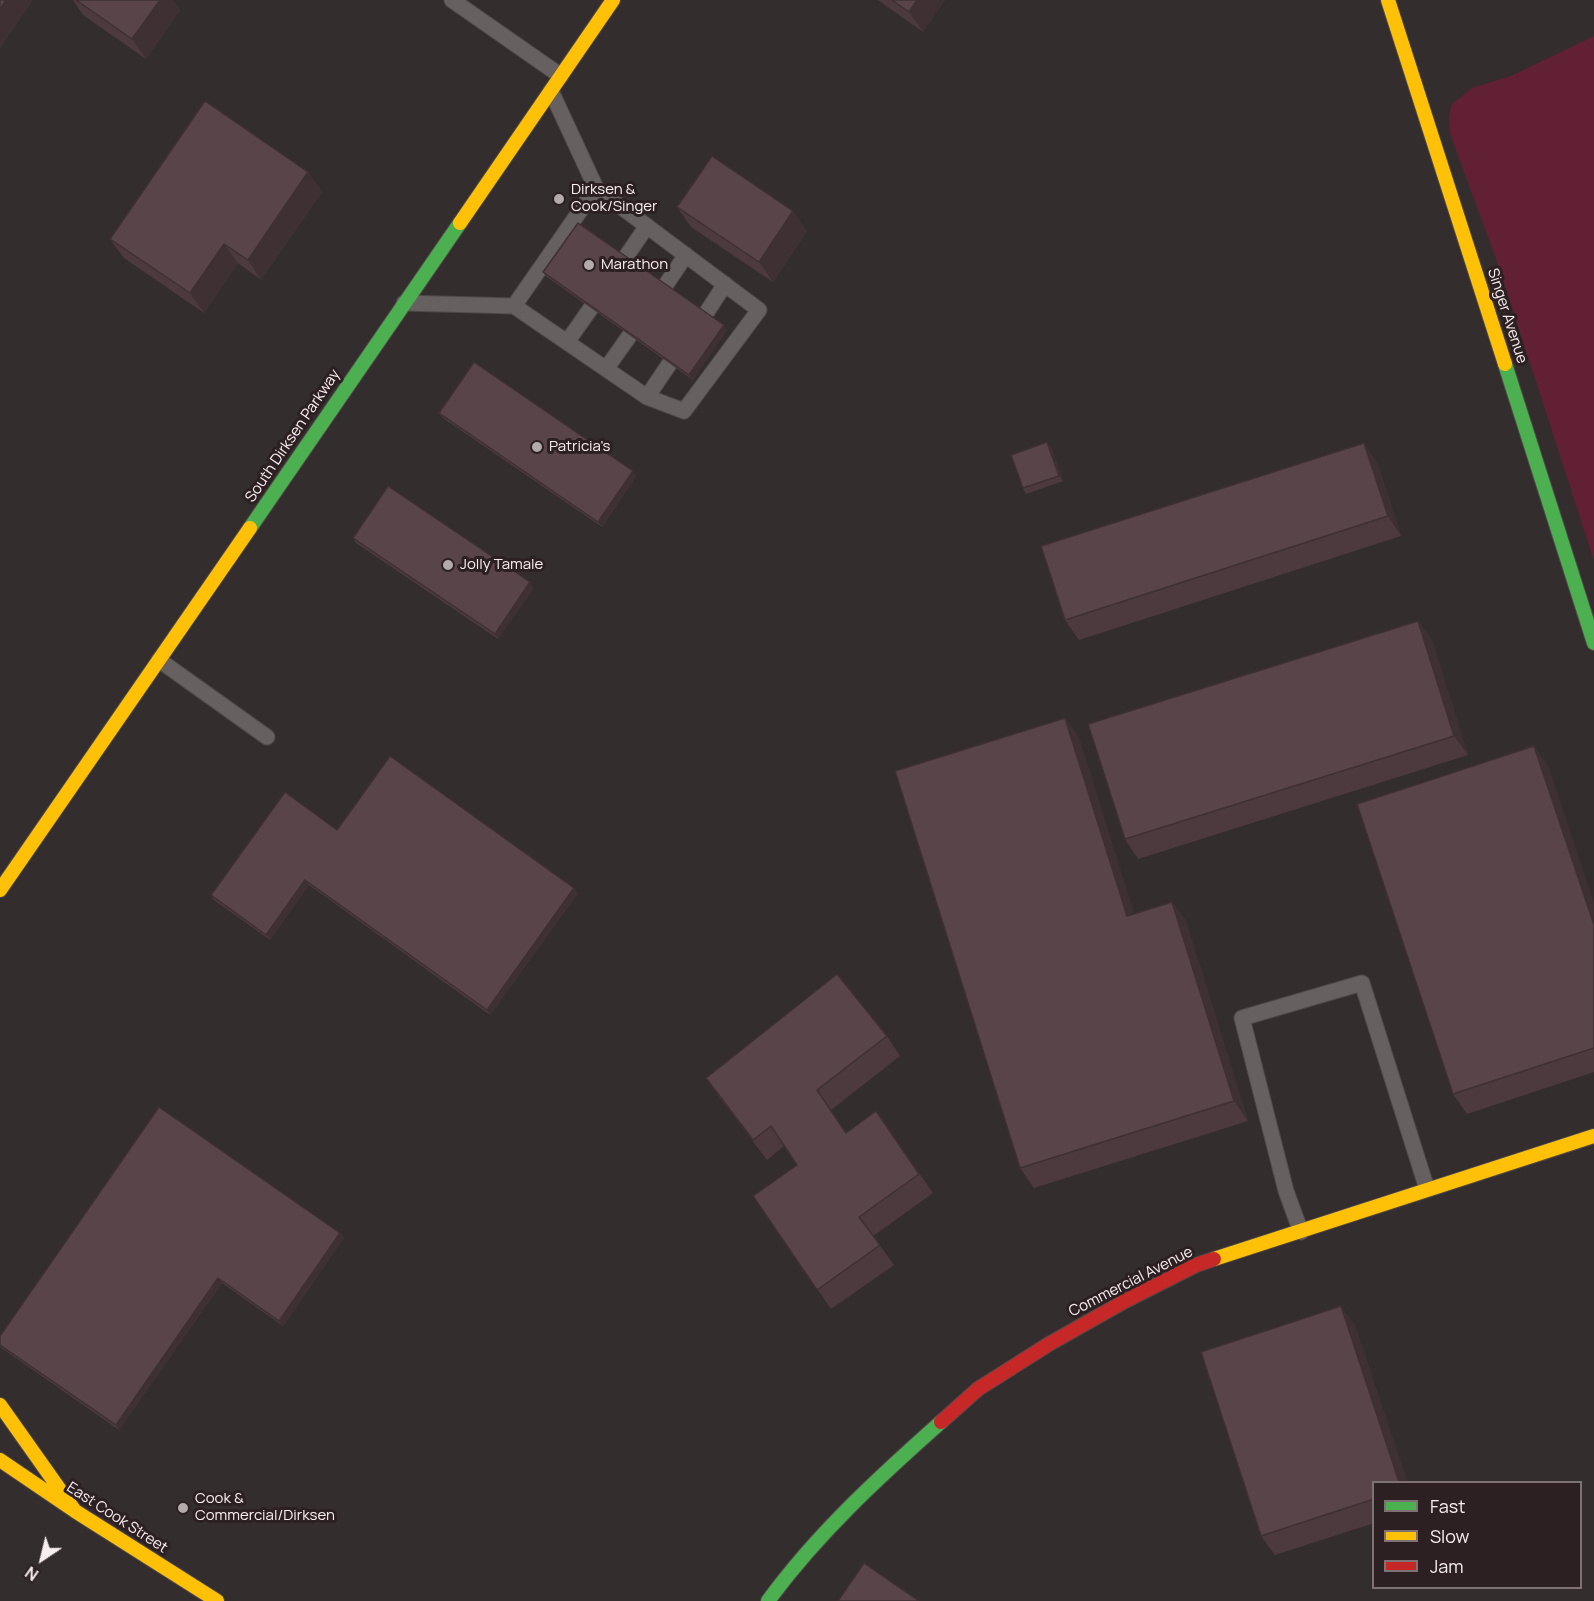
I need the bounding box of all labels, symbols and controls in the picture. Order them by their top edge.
place label: Dirksen & Cook/Singer [571,181,657,216]
marker: Dirksen & Cook/Singer [552,192,566,206]
place label: Marathon [601,256,668,274]
marker: Marathon [582,258,596,272]
street label: Singer Avenue [1483,266,1531,366]
street label: South Dirksen Parkway [242,366,344,506]
place label: Patricia's [549,438,610,456]
marker: Patricia's [530,440,544,454]
place label: Jolly Tamale [460,556,543,574]
marker: Jolly Tamale [441,558,455,572]
street label: Commercial Avenue [1066,1243,1196,1321]
street label: East Cook Street [63,1479,171,1557]
legend [1372,1481,1582,1589]
place label: Cook & Commercial/Dirksen [195,1490,335,1525]
text: Fast [1430,1494,1465,1518]
marker: Cook & Commercial/Dirksen [176,1501,190,1515]
text: Slow [1430,1524,1469,1548]
north arrow [12,1529,72,1589]
text: Jam [1430,1554,1464,1578]
text: N [21,1561,43,1586]

